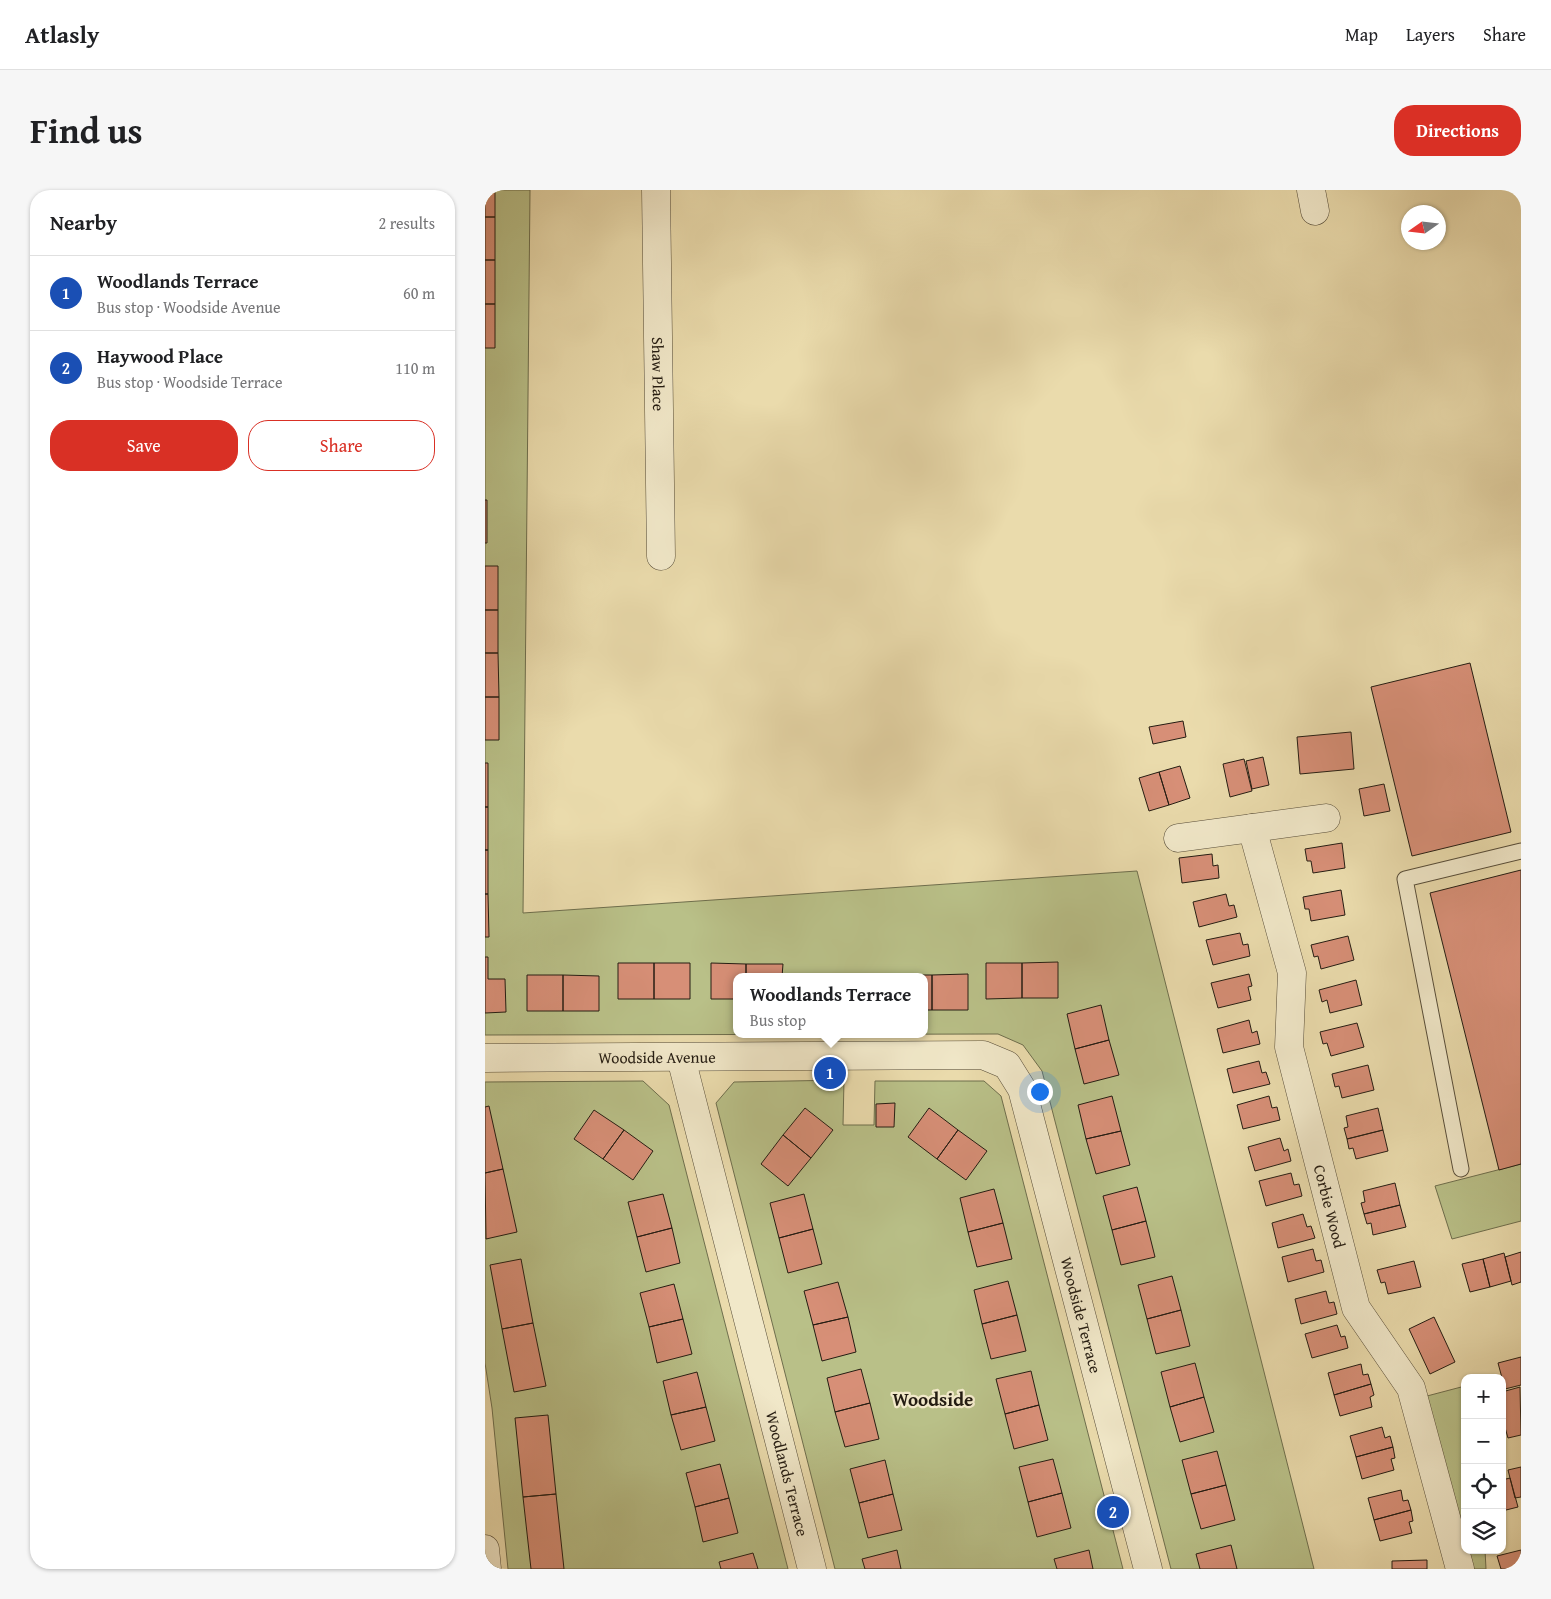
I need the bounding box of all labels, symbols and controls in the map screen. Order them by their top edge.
text: Atlasly [25,17,99,52]
text: Map [1345,21,1378,48]
text: Layers [1406,21,1455,48]
text: Share [1483,21,1526,48]
text: Find us [30,105,143,156]
button: Directions [1394,105,1521,156]
north arrow [1401,205,1446,250]
text: Nearby [50,207,117,238]
text: 2 results [378,211,435,235]
text: Woodlands Terrace [97,267,259,295]
text: 1 [62,281,70,305]
text: 60 m [403,281,435,305]
text: Bus stop · Woodside Avenue [97,295,281,319]
street label: Shaw Place [646,337,671,411]
text: Haywood Place [97,342,223,370]
text: 2 [62,356,70,380]
text: 110 m [395,356,435,380]
text: Bus stop · Woodside Terrace [97,370,282,394]
button: Save [50,420,238,471]
button: Share [248,420,435,471]
popup [733,973,928,1038]
text: Woodlands Terrace [750,980,911,1008]
text: Bus stop [750,1008,806,1032]
street label: Woodside Avenue [598,1045,716,1069]
pin: 1 [814,1054,846,1092]
your location [1027,1079,1053,1105]
street label: Corbie Wood [1308,1162,1352,1251]
street label: Woodside Terrace [1055,1254,1108,1376]
map controls [1461,1374,1506,1554]
button: + [1461,1374,1506,1419]
district label: Woodside [893,1385,973,1413]
street label: Woodlands Terrace [760,1408,815,1539]
button: − [1461,1419,1506,1464]
button: locate [1461,1464,1506,1509]
pin: 2 [1097,1493,1129,1531]
button: layers [1461,1509,1506,1554]

